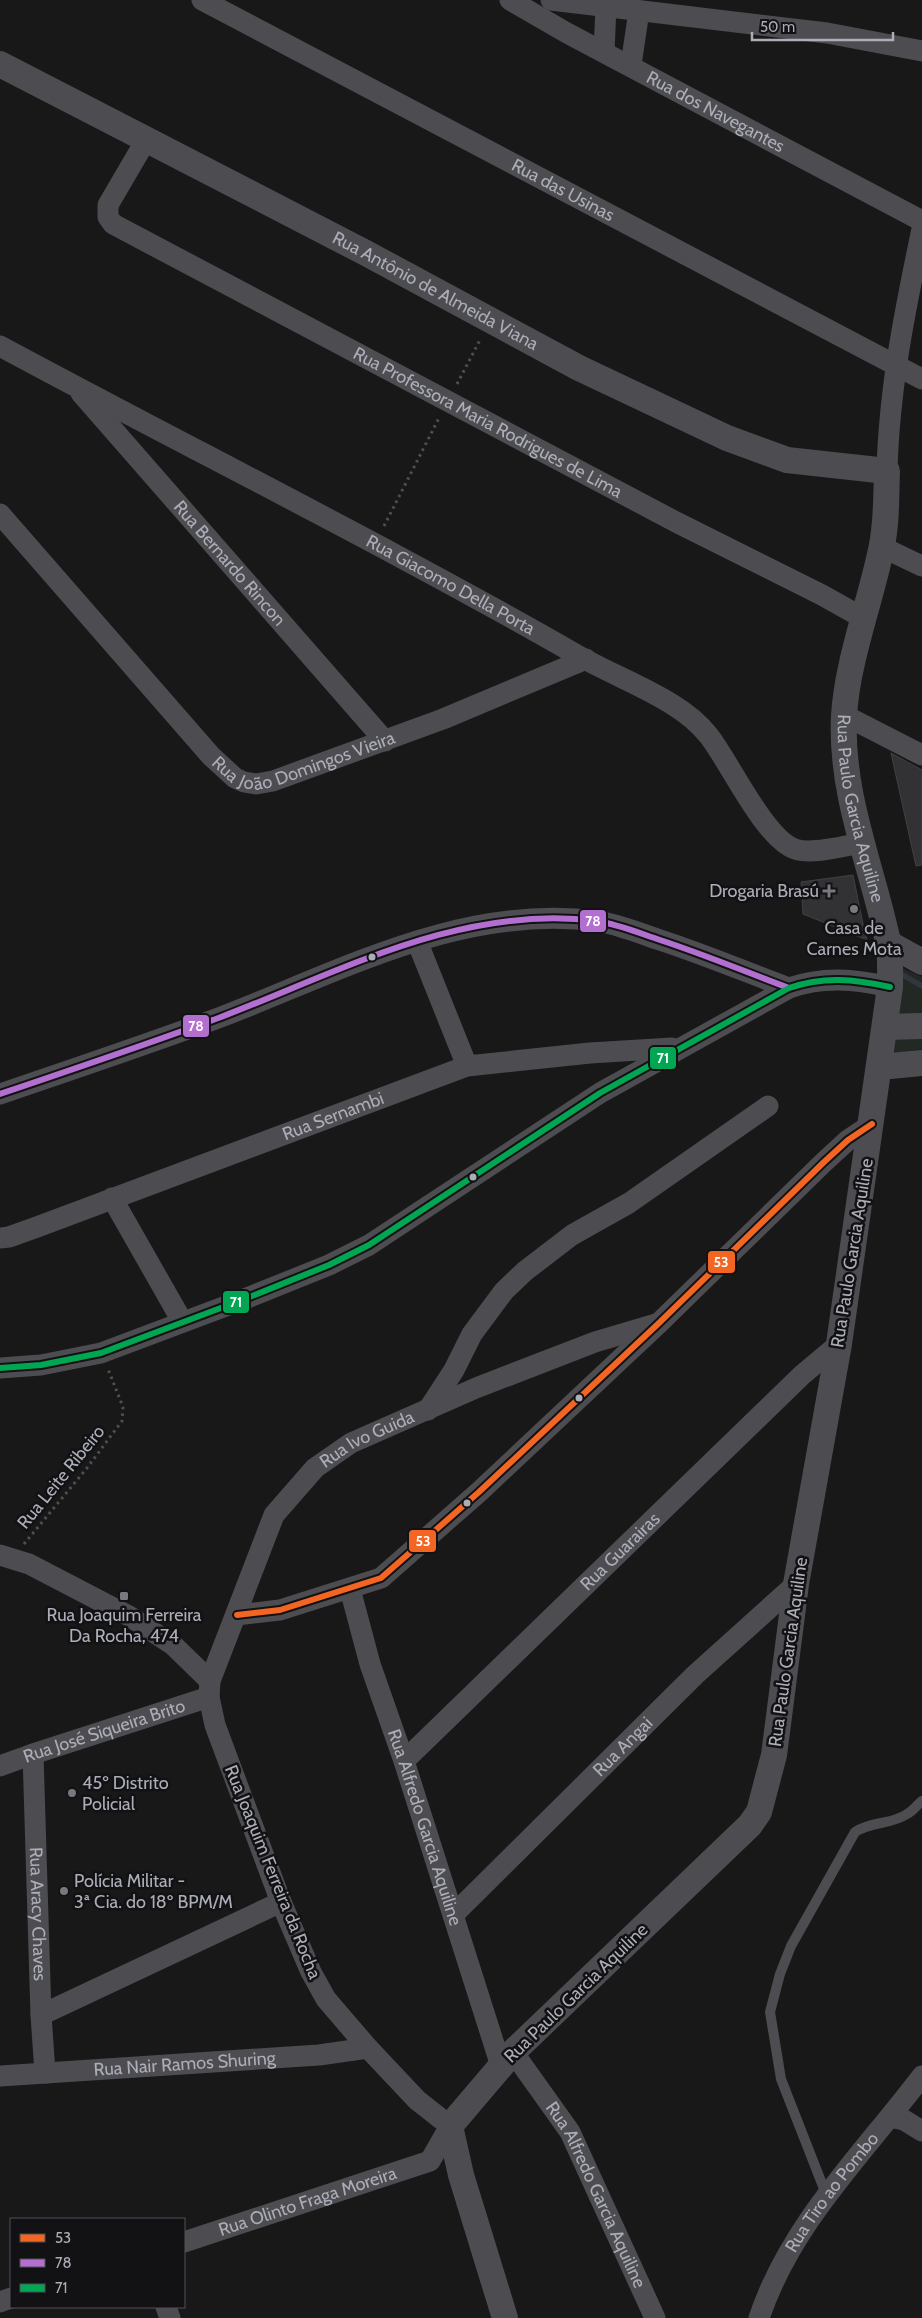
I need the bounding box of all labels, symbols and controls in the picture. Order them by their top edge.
scale bar [752,10,893,42]
text: 50 m [760,18,795,36]
street label: Rua dos Navegantes [643,66,788,157]
street label: Rua das Usinas [508,154,618,226]
street label: Rua Antônio de Almeida Viana [329,227,543,355]
street label: Rua Professora Maria Rodrigues de Lima [350,342,626,503]
street label: Rua Bernardo Rincon [169,496,290,630]
street label: Rua Giacomo Della Porta [362,530,539,640]
street label: Rua Paulo Garcia Aquiline [833,714,889,905]
street label: Rua João Domingos Vieira [207,726,398,795]
place label: Drogaria Brasú [709,880,819,902]
marker: Drogaria Brasú [823,885,835,897]
marker: Casa de Carnes Mota [848,903,860,915]
line badge: 78 [579,909,607,933]
text: 78 [585,912,601,930]
place label: Casa de Carnes Mota [806,917,902,960]
unlabelled marker [367,952,377,962]
line badge: 78 [182,1014,210,1038]
text: 78 [188,1017,204,1035]
line badge: 71 [649,1046,677,1070]
text: 71 [657,1049,669,1067]
street label: Rua Sernambi [279,1087,387,1145]
street label: Rua Paulo Garcia Aquiline [826,1157,878,1349]
unlabelled marker [468,1172,478,1182]
line badge: 53 [707,1250,736,1274]
text: 53 [713,1253,729,1271]
line badge: 71 [222,1290,250,1314]
text: 71 [230,1293,242,1311]
unlabelled marker [574,1393,584,1403]
street label: Rua Ivo Guida [315,1405,418,1473]
street label: Rua Leite Ribeiro [13,1421,110,1533]
unlabelled marker [462,1498,472,1508]
street label: Rua Guarairas [576,1508,665,1595]
line badge: 53 [408,1529,437,1553]
text: 53 [415,1532,431,1550]
street label: Rua Paulo Garcia Aquiline [764,1556,812,1748]
marker: Rua Joaquim Ferreira Da Rocha, 474 [118,1590,130,1602]
place label: Rua Joaquim Ferreira Da Rocha, 474 [47,1604,202,1647]
street label: Rua José Siqueira Brito [20,1694,188,1768]
street label: Rua Angai [588,1712,657,1781]
street label: Rua Alfredo Garcia Aquiline [383,1726,467,1928]
street label: Rua Joaquim Ferreira da Rocha [220,1762,326,1982]
place label: 45º Distrito Policial [82,1772,169,1815]
marker: 45º Distrito Policial [66,1787,78,1799]
street label: Rua Aracy Chaves [25,1847,51,1981]
place label: Polícia Militar - 3ª Cia. do 18º BPM/M [74,1870,233,1913]
marker: Polícia Militar - 3ª Cia. do 18º BPM/M [58,1885,70,1897]
street label: Rua Paulo Garcia Aquiline [500,1919,652,2067]
street label: Rua Nair Ramos Shuring [93,2047,277,2081]
street label: Rua Alfredo Garcia Aquiline [541,2097,651,2291]
street label: Rua Tiro ao Pombo [780,2128,883,2256]
street label: Rua Olinto Fraga Moreira [216,2162,400,2241]
legend [10,2218,185,2308]
text: 53 [55,2229,71,2247]
text: 78 [55,2254,72,2272]
text: 71 [55,2279,67,2297]

